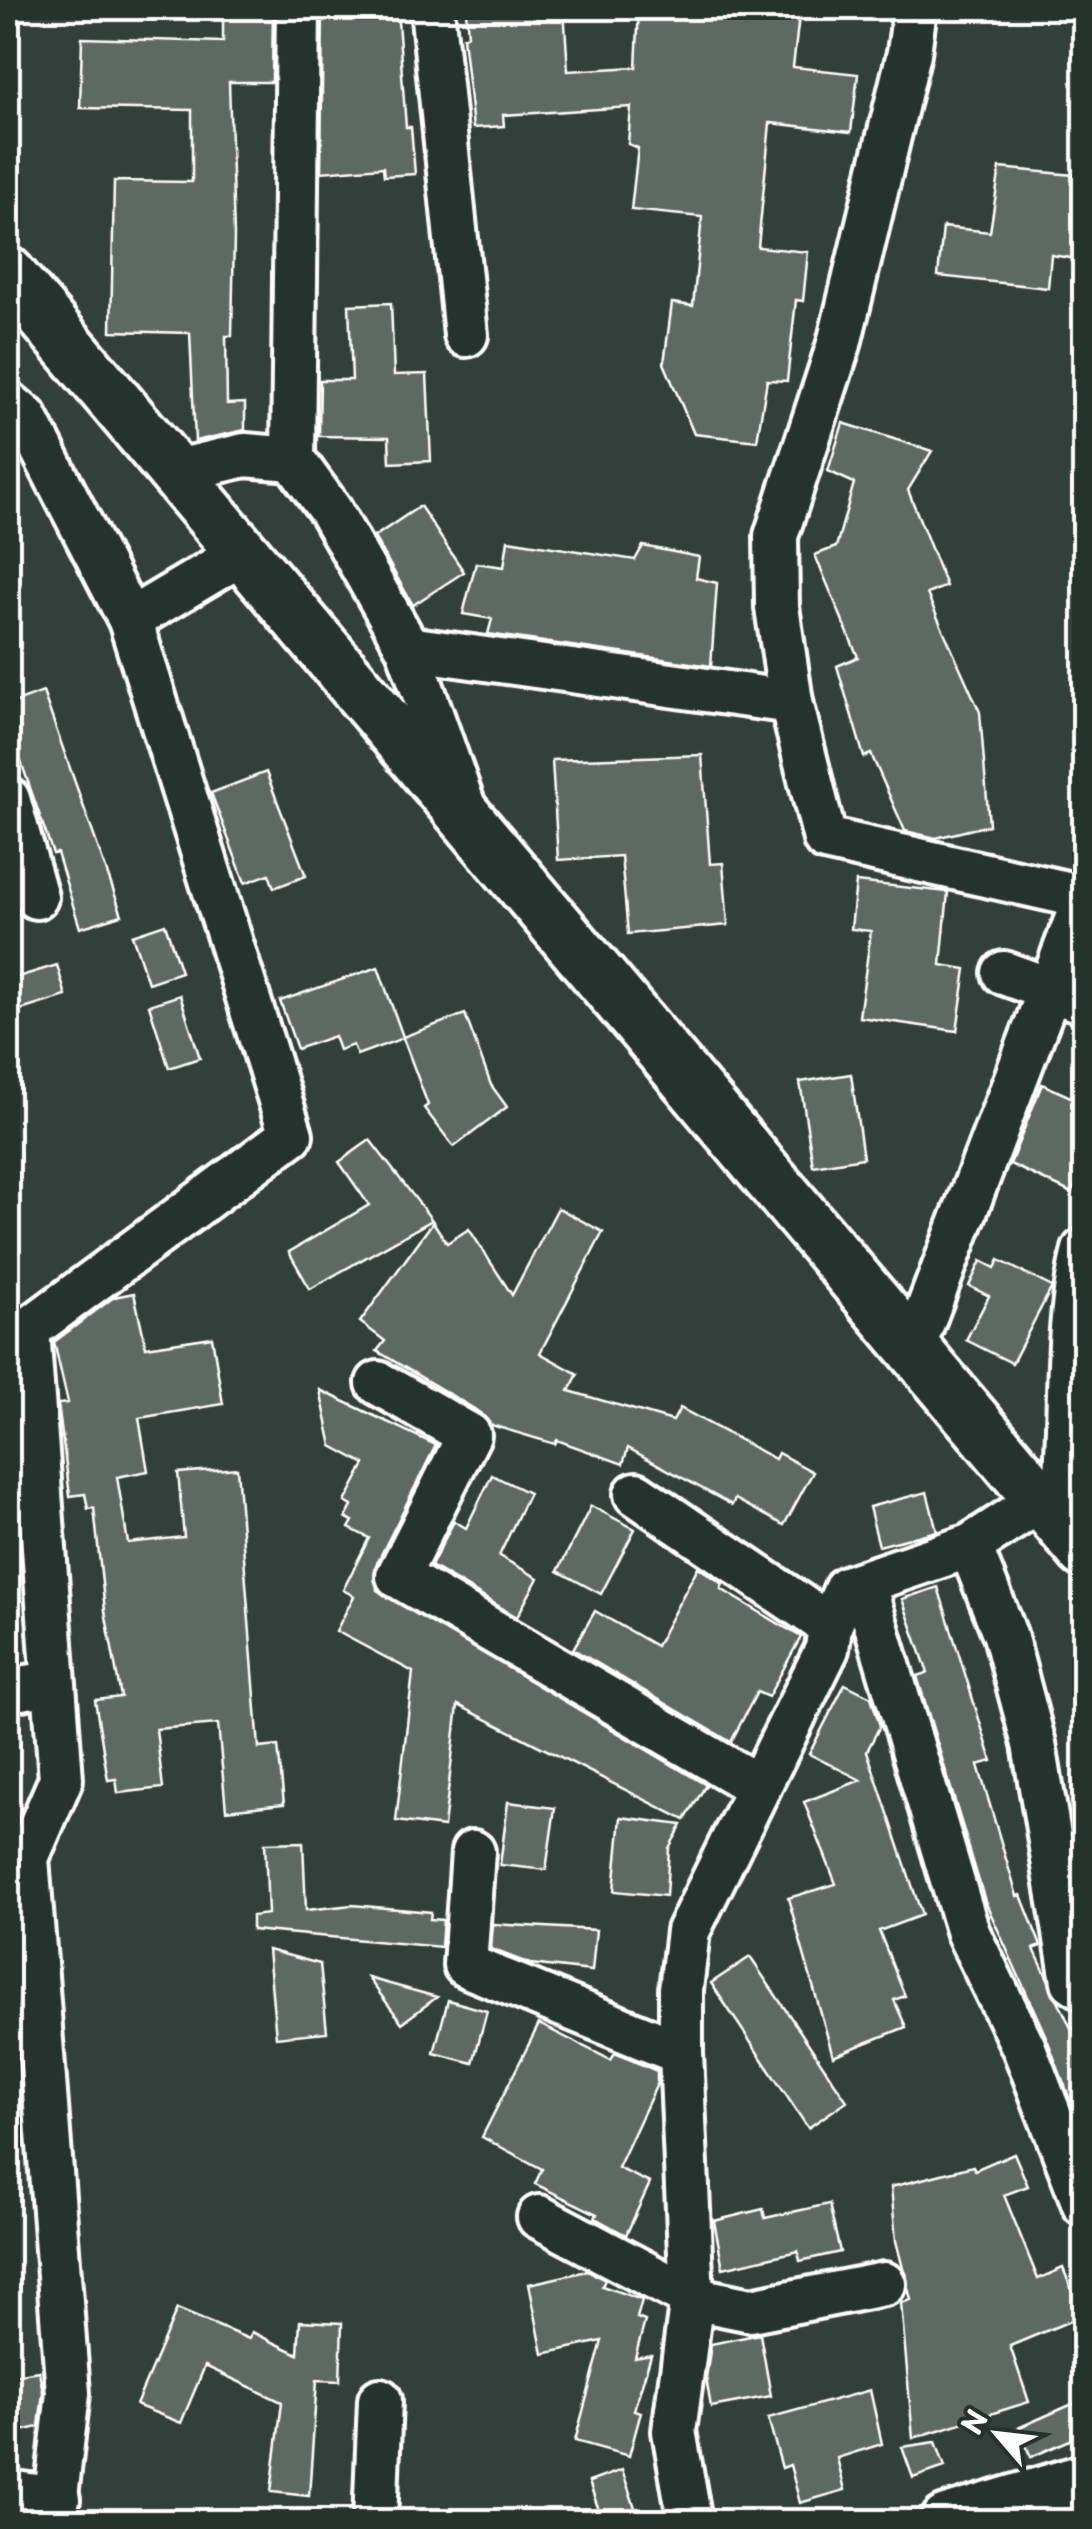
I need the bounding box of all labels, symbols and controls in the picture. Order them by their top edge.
north arrow [947,2384,1047,2484]
text: N [949,2402,998,2441]

